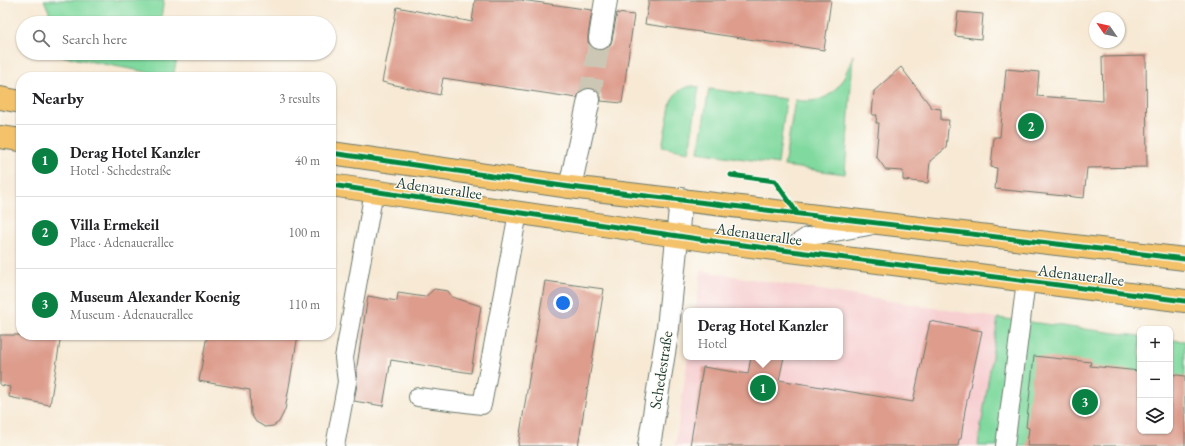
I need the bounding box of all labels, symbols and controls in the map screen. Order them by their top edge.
north arrow [1089,12,1125,48]
search box [16,16,336,60]
icon: search [30,27,52,49]
text: Search here [62,29,127,48]
text: Nearby [32,87,84,109]
text: 3 results [279,90,320,107]
pin: 2 [1018,111,1044,141]
text: Derag Hotel Kanzler [70,143,200,162]
text: 1 [42,152,48,169]
text: 40 m [295,152,320,169]
text: Hotel · Schedestraße [70,162,171,179]
street label: Adenauerallee [394,171,483,204]
text: Villa Ermekeil [70,215,159,234]
street label: Adenauerallee [714,217,803,250]
text: 2 [42,224,48,241]
text: 100 m [289,224,320,241]
text: Place · Adenauerallee [70,234,174,251]
street label: Adenauerallee [1036,259,1125,291]
text: Museum Alexander Koenig [70,287,240,306]
your location [553,293,573,313]
text: 3 [42,296,48,313]
text: 110 m [289,296,320,313]
text: Museum · Adenauerallee [70,306,193,323]
popup [683,308,843,360]
text: Derag Hotel Kanzler [698,316,828,335]
map controls [1137,326,1173,434]
button: + [1137,326,1173,362]
street label: Schedestraße [644,329,678,411]
text: Hotel [698,335,727,352]
button: − [1137,362,1173,398]
pin: 1 [750,373,776,403]
pin: 3 [1072,387,1098,417]
button: layers [1137,398,1173,434]

